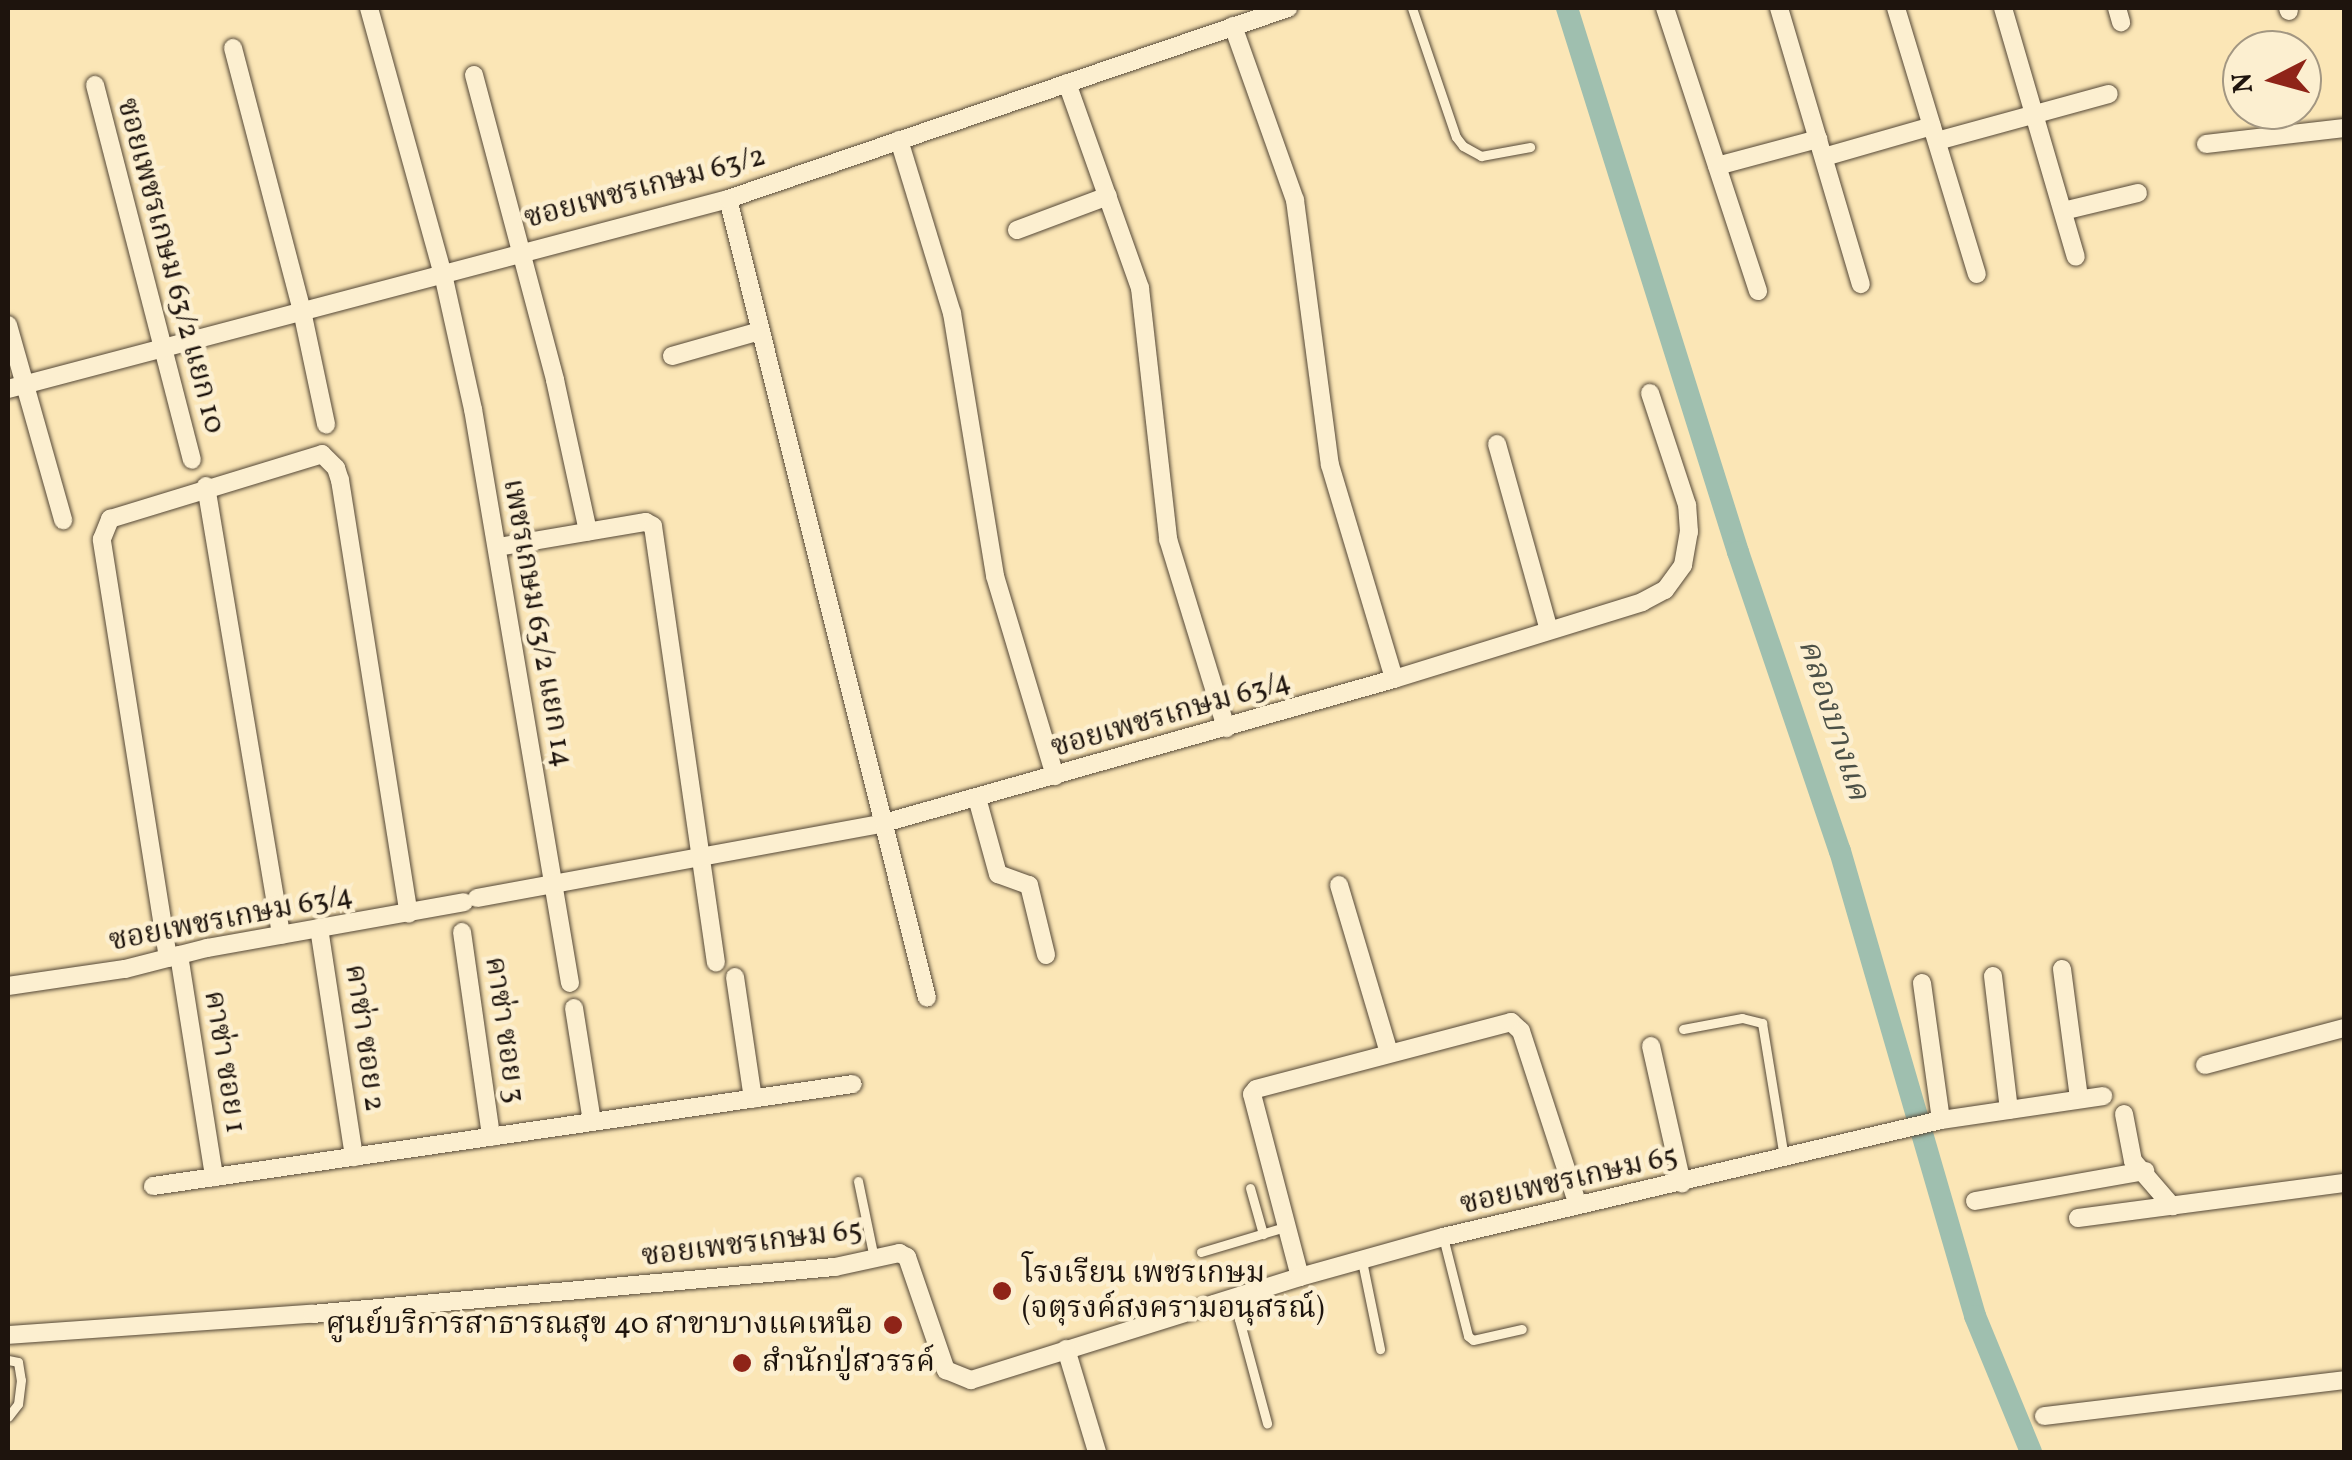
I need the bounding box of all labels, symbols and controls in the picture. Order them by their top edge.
north arrow [2222,30,2322,130]
text: N [2223,71,2264,95]
street label: ซอยเพชรเกษม 63/2 แยก 10 [108,94,232,438]
street label: ซอยเพชรเกษม 63/2 [520,138,770,238]
street label: เพชรเกษม 63/2 แยก 14 [494,476,580,770]
water label: คลองบางแค [1788,635,1876,805]
street label: ซอยเพชรเกษม 63/4 [1047,664,1295,766]
street label: ซอยเพชรเกษม 63/4 [106,878,356,960]
street label: คาซ่า ซอย 3 [476,954,532,1106]
street label: คาซ่า ซอย 2 [336,962,392,1114]
street label: คาซ่า ซอย 1 [195,988,253,1136]
street label: ซอยเพชรเกษม 65 [1457,1138,1681,1224]
street label: ซอยเพชรเกษม 65 [640,1213,864,1275]
place label: โรงเรียน เพชรเกษม (จตุรงค์สงครามอนุสรณ์) [1022,1256,1325,1326]
marker: โรงเรียน เพชรเกษม (จตุรงค์สงครามอนุสรณ์) [991,1280,1013,1302]
place label: ศูนย์บริการสาธารณสุข 40 สาขาบางแคเหนือ [326,1307,873,1343]
marker: ศูนย์บริการสาธารณสุข 40 สาขาบางแคเหนือ [882,1314,904,1336]
place label: สำนักปู่สวรรค์ [762,1345,935,1381]
marker: สำนักปู่สวรรค์ [731,1352,753,1374]

